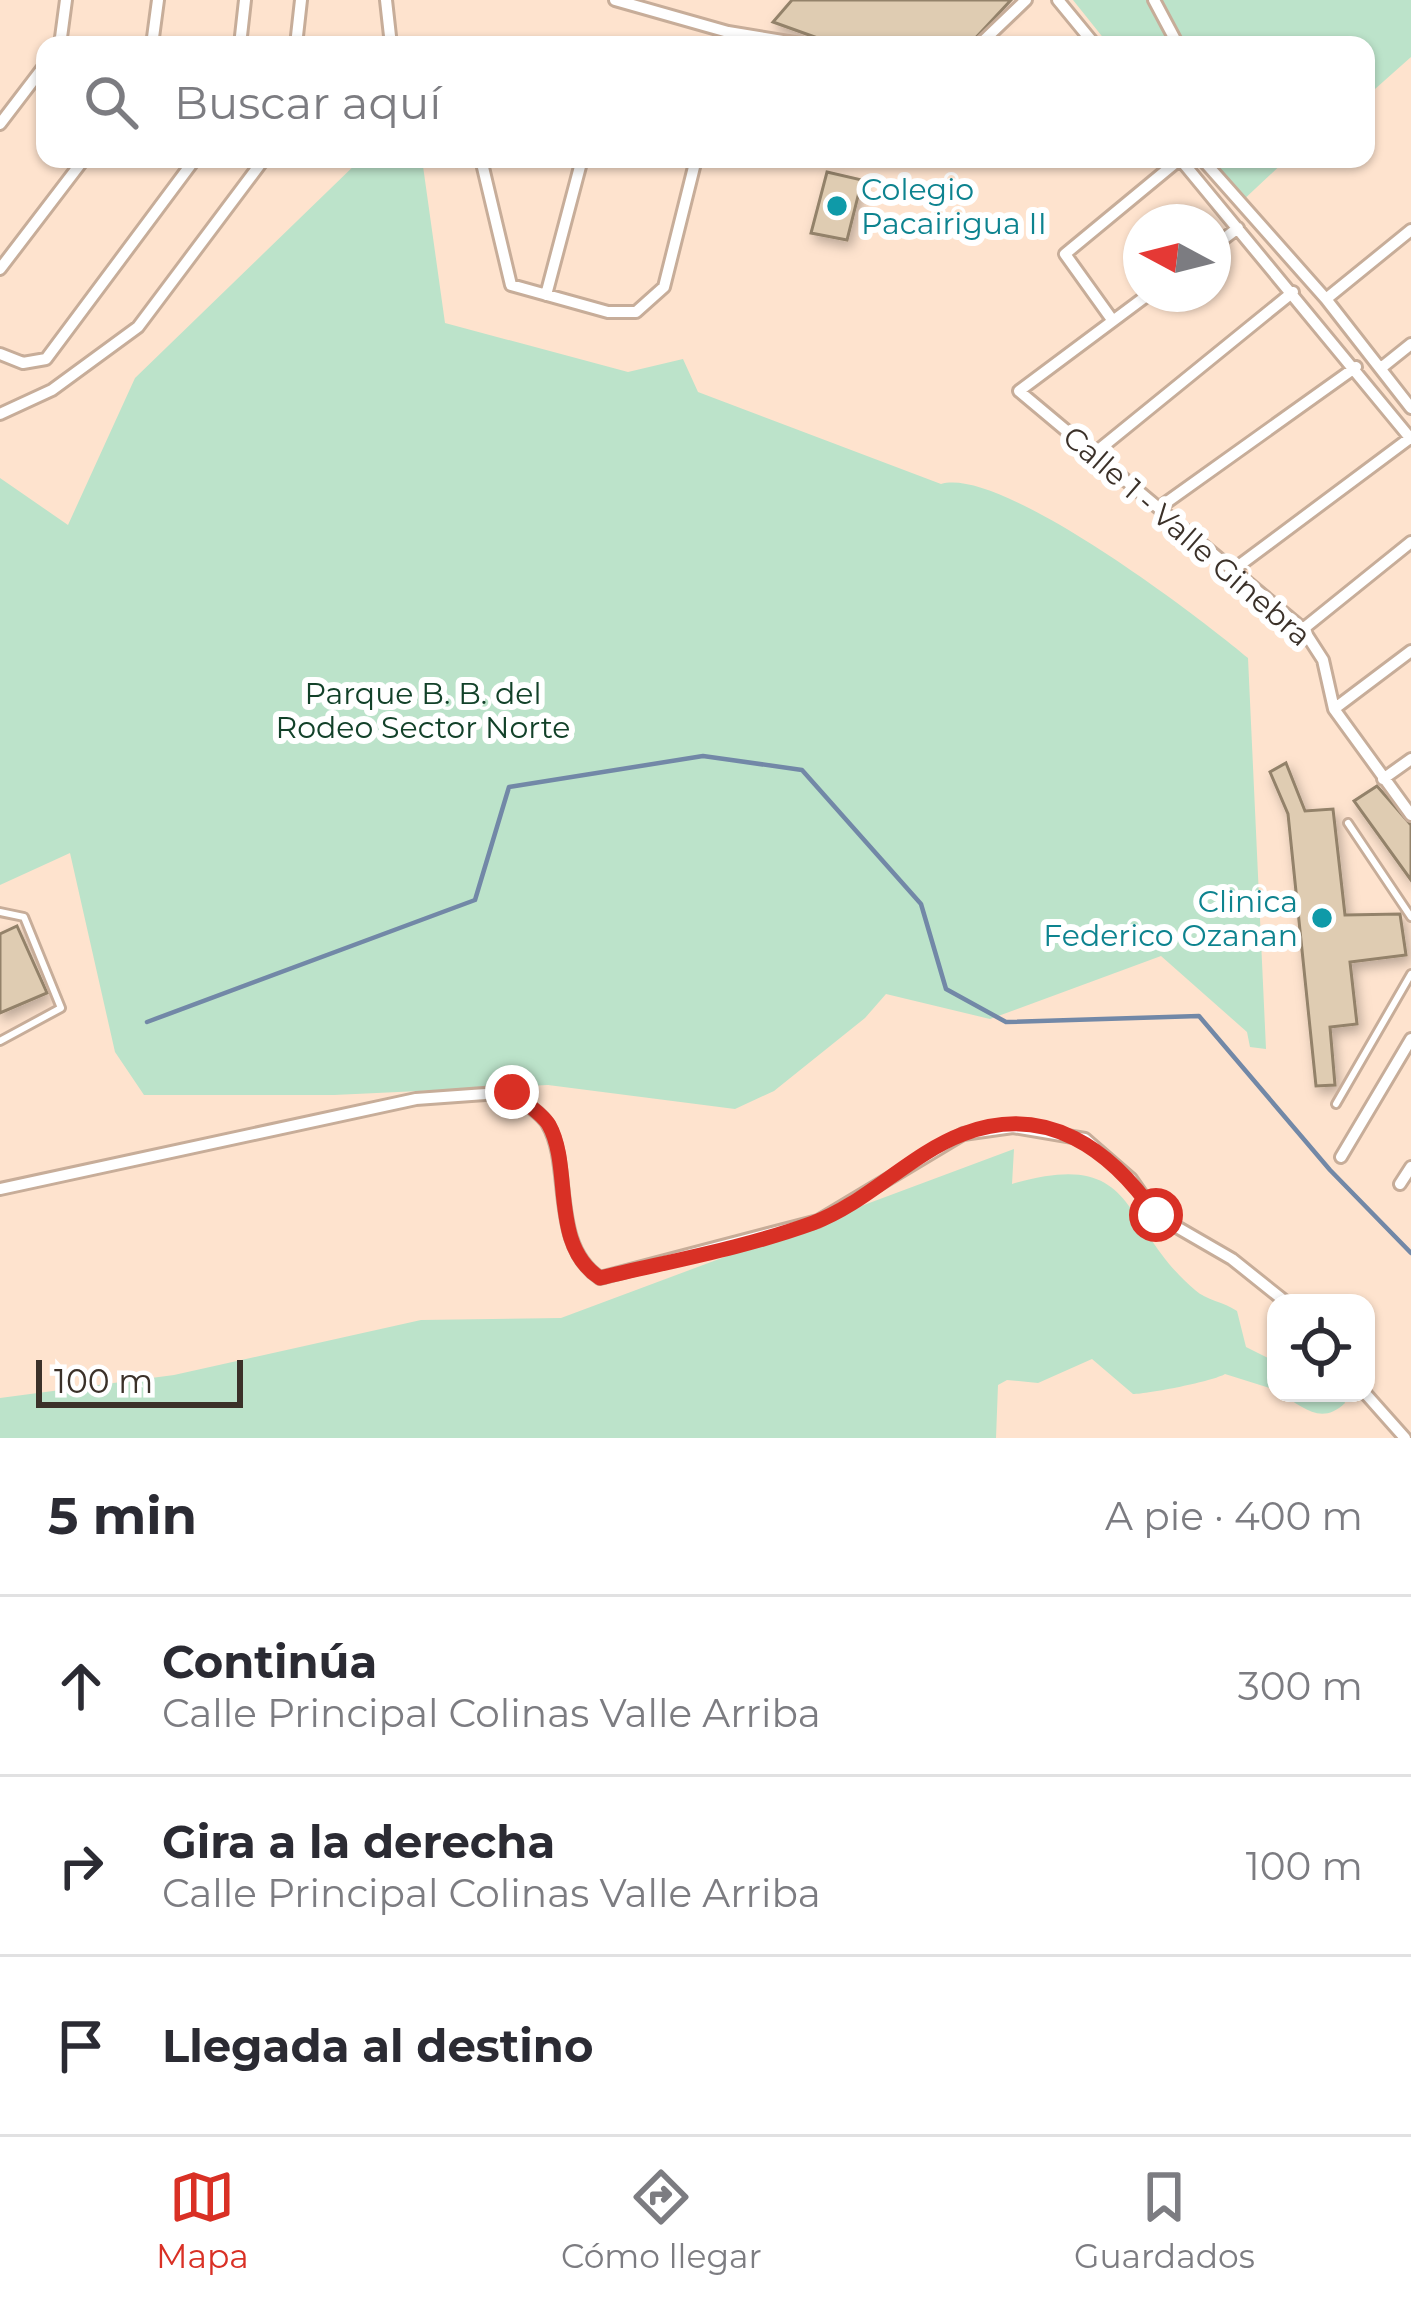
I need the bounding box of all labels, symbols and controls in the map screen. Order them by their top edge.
search box [36,36,1375,168]
icon: search [78,69,144,135]
text: Buscar aquí [174,75,441,130]
place label: Colegio Pacairigua II [861,171,1047,242]
marker: Colegio Pacairigua II [824,193,850,219]
north arrow [1123,204,1231,312]
street label: Calle 1 - Valle Ginebra [1055,418,1319,654]
park label: Parque B. B. del Rodeo Sector Norte [275,675,571,746]
place label: Clinica Federico Ozanan [1043,883,1298,954]
marker: Clinica Federico Ozanan [1309,905,1335,931]
route end [485,1065,539,1119]
route start [1129,1188,1183,1242]
map controls [1267,1294,1375,1402]
button: locate [1267,1294,1375,1402]
scale bar [36,1354,243,1407]
text: 100 m [54,1361,153,1401]
text: 5 min [48,1485,197,1547]
text: A pie · 400 m [1105,1492,1363,1540]
text: Continúa [162,1634,377,1689]
icon: ahead [48,1653,114,1719]
text: 300 m [1238,1662,1363,1710]
text: Calle Principal Colinas Valle Arriba [162,1689,821,1737]
text: Gira a la derecha [162,1814,555,1869]
icon: right [48,1833,114,1899]
text: 100 m [1246,1842,1363,1890]
text: Calle Principal Colinas Valle Arriba [162,1869,821,1917]
icon: arrive [48,2013,114,2079]
text: Llegada al destino [162,2018,594,2073]
tab: Mapa [156,2164,249,2276]
tab: Cómo llegar [561,2164,762,2276]
tab: Guardados [1074,2164,1255,2276]

